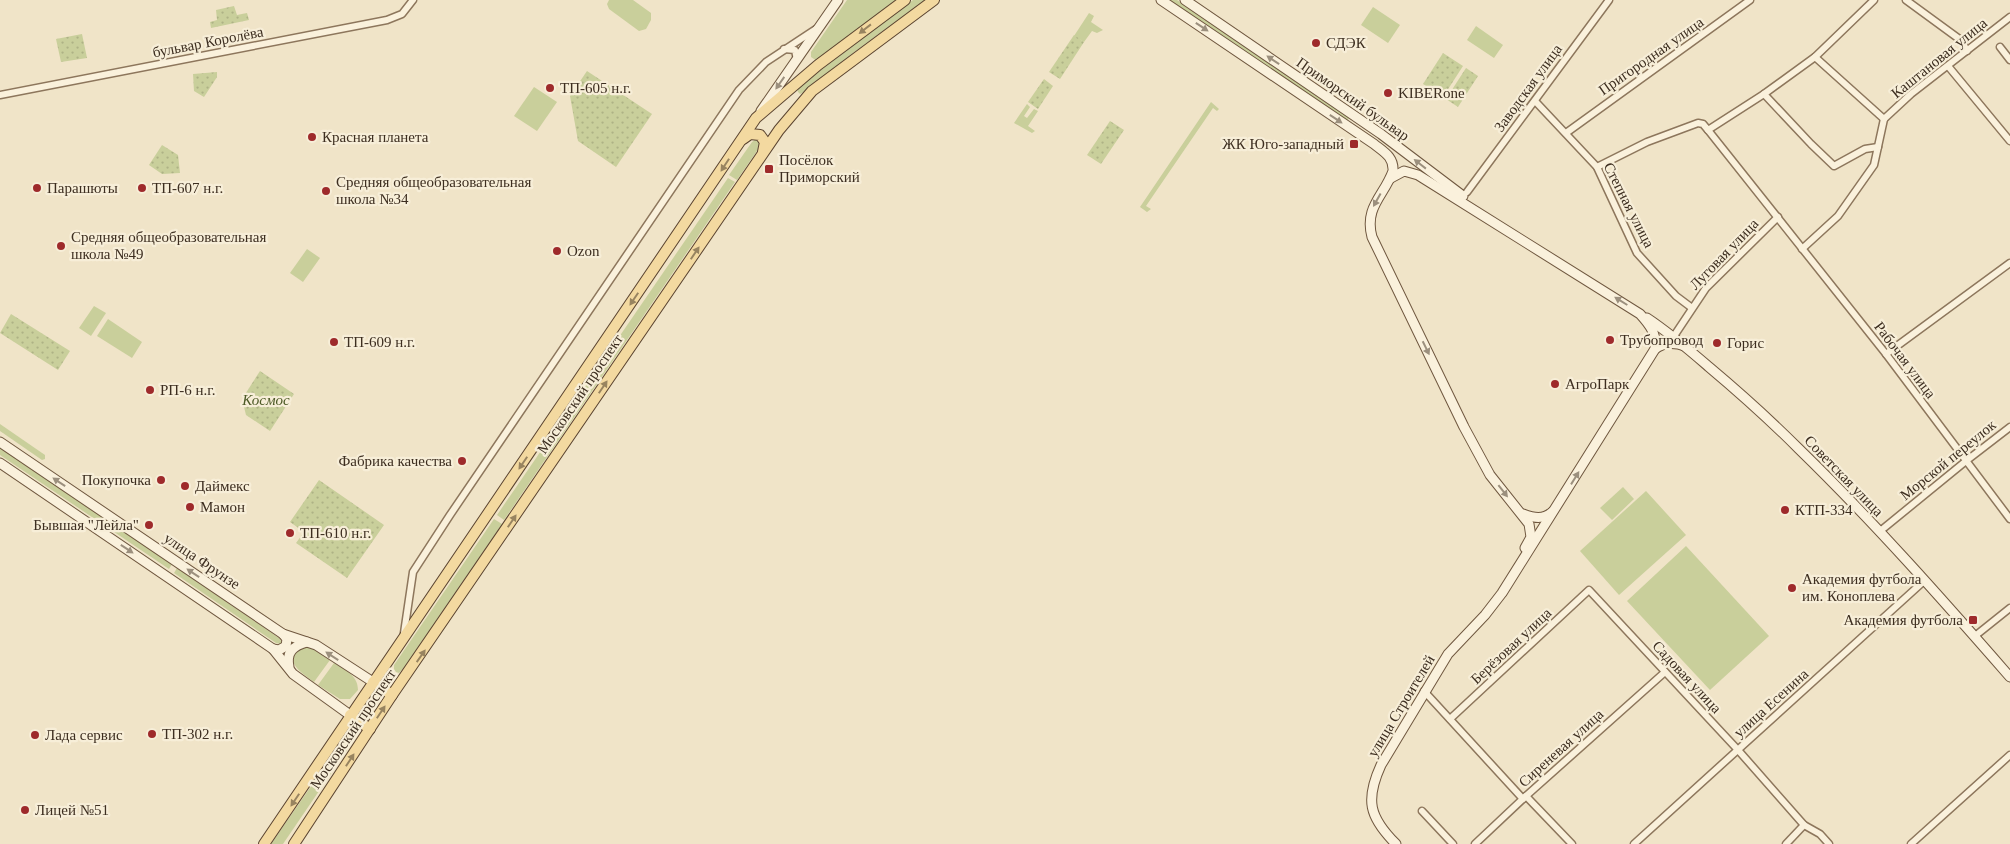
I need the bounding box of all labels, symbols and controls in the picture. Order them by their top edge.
street label: Пригородная улица [1596,14,1707,98]
street label: Каштановая улица [1888,14,1990,101]
one-way arrow [1195,22,1209,32]
street label: бульвар Королёва [151,23,265,61]
one-way arrow [859,23,872,34]
place label: СДЭК [1326,35,1367,51]
marker: СДЭК [1310,37,1322,49]
street label: Заводская улица [1491,41,1565,135]
street label: Приморский бульвар [1294,54,1412,144]
one-way arrow [1266,55,1280,65]
one-way arrow [775,77,785,90]
place label: ТП-605 н.г. [560,80,631,96]
marker: ТП-605 н.г. [544,82,556,94]
place label: KIBERone [1398,85,1465,101]
marker: KIBERone [1382,87,1394,99]
one-way arrow [1330,114,1343,123]
place label: Красная планета [322,129,429,145]
marker: Красная планета [306,131,318,143]
place label: ЖК Юго-западный [1222,136,1344,152]
marker: ЖК Юго-западный [1348,138,1360,150]
place label: Посёлок Приморский [779,152,860,185]
one-way arrow [720,158,730,172]
one-way arrow [1414,158,1427,169]
street label: Степная улица [1601,160,1657,251]
marker: Посёлок Приморский [763,163,775,175]
place label: Средняя общеобразовательная школа №34 [336,174,532,207]
place label: Парашюты [47,180,118,196]
place label: ТП-607 н.г. [152,180,223,196]
marker: Парашюты [31,182,43,194]
marker: ТП-607 н.г. [136,182,148,194]
marker: Средняя общеобразовательная школа №34 [320,185,332,197]
one-way arrow [1373,192,1381,207]
street label: Луговая улица [1686,215,1762,293]
place label: Средняя общеобразовательная школа №49 [71,229,267,262]
marker: Средняя общеобразовательная школа №49 [55,240,67,252]
place label: Ozon [567,243,600,259]
marker: Ozon [551,245,563,257]
one-way arrow [690,246,700,259]
one-way arrow [629,293,639,306]
one-way arrow [1614,297,1627,306]
street label: Рабочая улица [1871,319,1939,402]
street label: Московский проспект [534,331,626,457]
place label: Трубопровод [1620,332,1703,348]
place label: ТП-609 н.г. [344,334,415,350]
marker: Трубопровод [1604,334,1616,346]
place label: Горис [1727,335,1764,351]
marker: ТП-609 н.г. [328,336,340,348]
marker: Горис [1711,337,1723,349]
one-way arrow [1422,341,1430,355]
place label: АгроПарк [1565,376,1630,392]
marker: АгроПарк [1549,378,1561,390]
one-way arrow [598,380,608,393]
place label: РП-6 н.г. [160,382,215,398]
marker: РП-6 н.г. [144,384,156,396]
park label: Космос [241,392,290,408]
street label: Морской переулок [1897,416,1999,503]
street label: Советская улица [1801,432,1887,520]
place label: Фабрика качества [338,453,452,469]
marker: Фабрика качества [456,455,468,467]
one-way arrow [518,456,528,470]
one-way arrow [1570,471,1580,485]
place label: Покупочка [82,472,151,488]
marker: Покупочка [155,474,167,486]
one-way arrow [52,477,65,487]
place label: Даймекс [195,478,250,494]
marker: Даймекс [179,480,191,492]
one-way arrow [1497,484,1508,497]
place label: Мамон [200,499,245,515]
marker: Мамон [184,501,196,513]
place label: КТП-334 [1795,502,1853,518]
marker: КТП-334 [1779,504,1791,516]
one-way arrow [507,515,517,528]
place label: Бывшая "Лейла" [33,517,139,533]
marker: Бывшая "Лейла" [143,519,155,531]
place label: ТП-610 н.г. [300,525,371,541]
marker: ТП-610 н.г. [284,527,296,539]
street label: улица Фрунзе [161,530,243,592]
one-way arrow [120,544,134,554]
one-way arrow [186,568,200,578]
place label: Академия футбола им. Коноплева [1802,571,1922,604]
marker: Академия футбола им. Коноплева [1786,582,1798,594]
street label: Берёзовая улица [1468,604,1555,687]
place label: Академия футбола [1844,612,1963,628]
marker: Академия футбола [1967,614,1979,626]
street label: Садовая улица [1649,638,1725,717]
one-way arrow [416,649,426,663]
one-way arrow [325,651,339,660]
street label: улица Строителей [1364,652,1438,760]
street label: улица Есенина [1731,665,1812,740]
street label: Московский проспект [307,666,399,792]
one-way arrow [377,705,386,719]
street label: Сиреневая улица [1515,706,1607,790]
place label: ТП-302 н.г. [162,726,233,742]
place label: Лада сервис [45,727,123,743]
marker: ТП-302 н.г. [146,728,158,740]
marker: Лада сервис [29,729,41,741]
one-way arrow [345,753,355,766]
one-way arrow [290,793,300,806]
place label: Лицей №51 [35,802,109,818]
marker: Лицей №51 [19,804,31,816]

